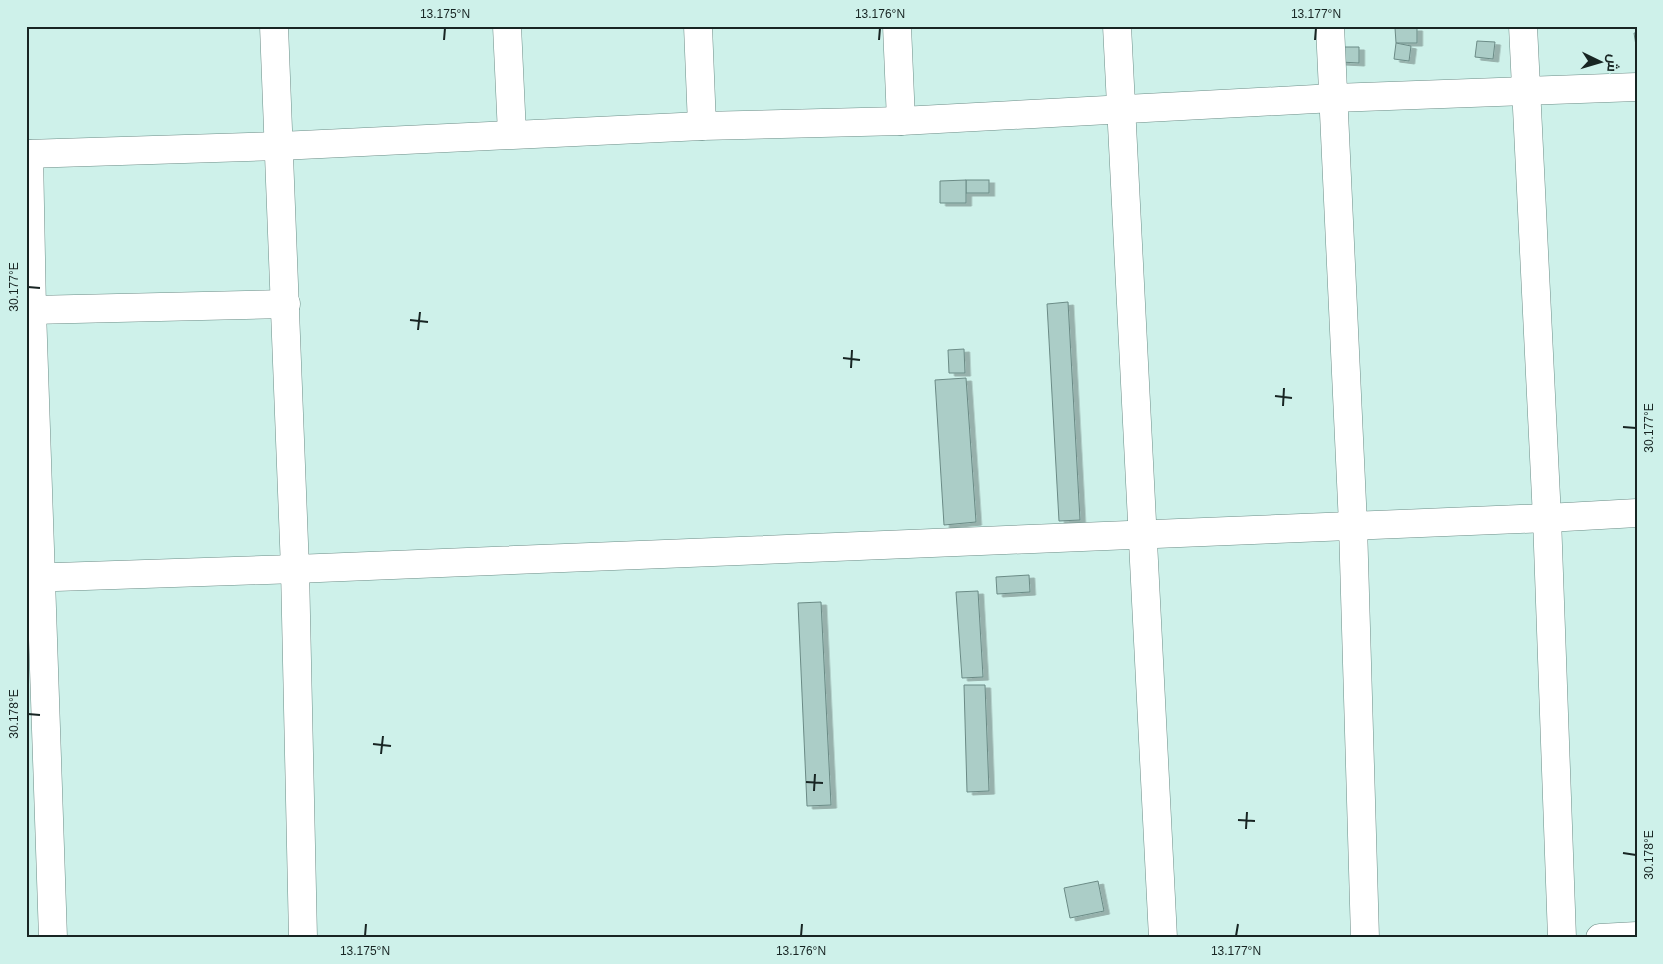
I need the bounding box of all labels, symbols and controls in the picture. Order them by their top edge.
text: 13.175°N [420,7,470,21]
text: 13.176°N [855,7,905,21]
text: 13.177°N [1291,7,1341,21]
north arrow [1576,38,1626,88]
text: ش [1603,53,1622,73]
text: 30.177°E [7,262,21,312]
text: 30.177°E [1642,403,1656,453]
text: 30.178°E [7,689,21,739]
text: 30.178°E [1642,830,1656,880]
text: 13.175°N [340,944,390,958]
text: 13.176°N [776,944,826,958]
text: 13.177°N [1211,944,1261,958]

